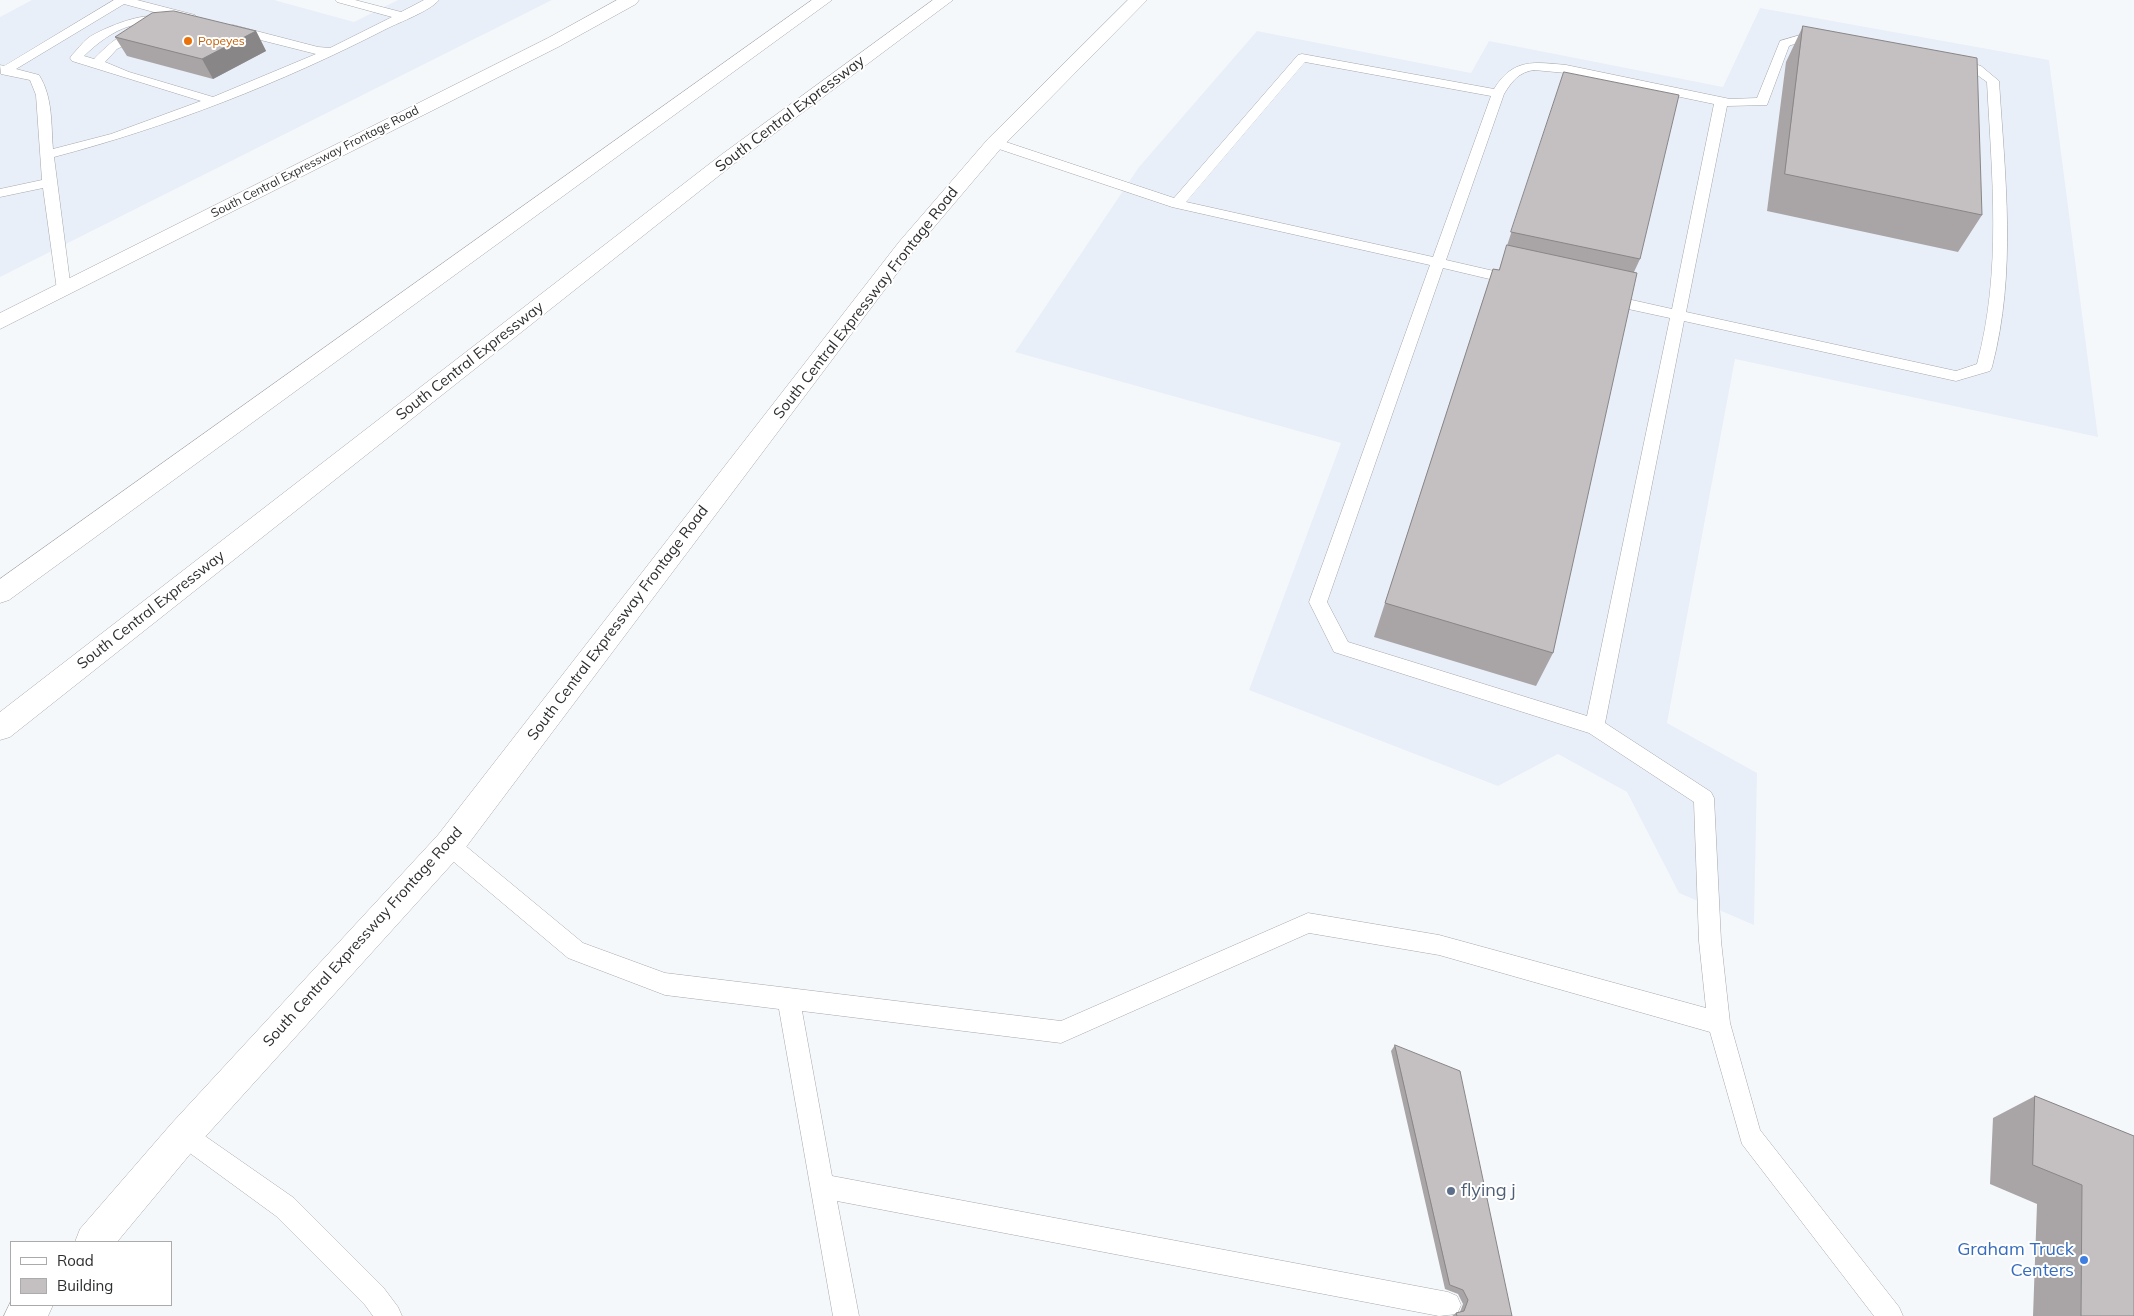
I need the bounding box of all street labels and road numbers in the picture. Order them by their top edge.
street label: South Central Expressway [712,52,868,176]
street label: South Central Expressway Frontage Road [209,103,421,221]
street label: South Central Expressway Frontage Road [770,184,962,422]
street label: South Central Expressway [393,298,547,424]
street label: South Central Expressway Frontage Road [524,502,712,744]
street label: South Central Expressway [74,547,228,673]
street label: South Central Expressway Frontage Road [260,824,466,1050]

